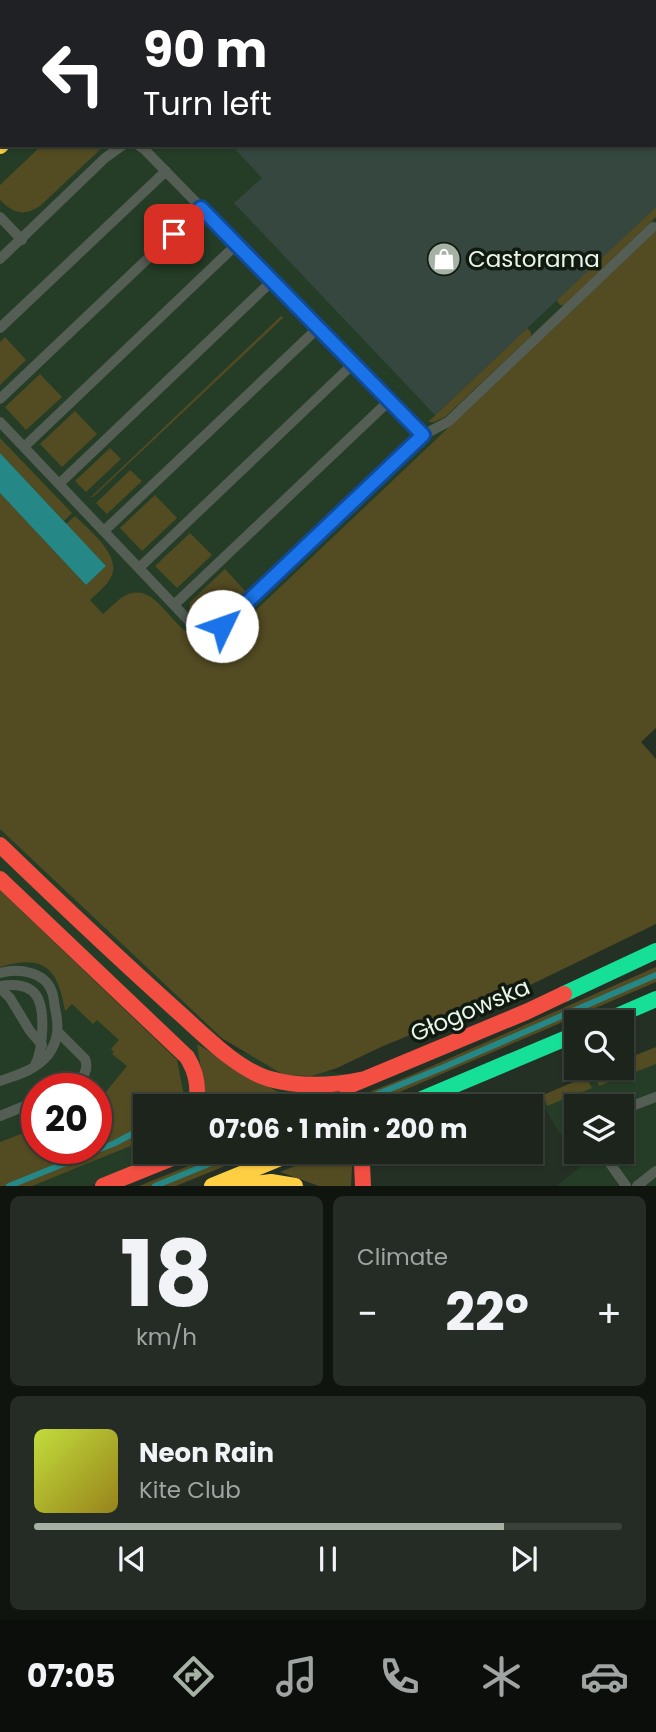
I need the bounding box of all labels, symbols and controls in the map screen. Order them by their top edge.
text: 90 m [143,16,267,84]
icon: left [28,28,119,119]
text: Turn left [143,81,272,126]
pin [144,204,204,264]
icon: arrive [155,215,193,253]
shop icon: Castorama [425,240,463,278]
place label: Castorama [468,243,600,275]
position arrow [185,589,259,663]
street label: Głogowska [405,970,535,1050]
map controls [564,1010,634,1164]
button: search [564,1010,634,1080]
speed limit sign: 20 [21,1073,112,1164]
button: layers [564,1094,634,1164]
text: 07:06 · 1 min · 200 m [208,1111,468,1147]
text: 18 [120,1210,213,1338]
text: Climate [357,1241,448,1273]
text: 22° [445,1276,529,1349]
text: − [357,1287,378,1340]
text: + [596,1287,622,1340]
text: km/h [136,1321,197,1353]
text: Neon Rain [139,1435,274,1471]
text: Kite Club [139,1474,241,1506]
icon: previous [113,1540,151,1578]
icon: pause [309,1540,347,1578]
icon: next [505,1540,543,1578]
icon: directions [169,1652,218,1701]
icon: music [272,1652,321,1701]
icon: phone [375,1652,424,1701]
icon: climate [477,1652,526,1701]
icon: car [580,1652,629,1701]
text: 07:05 [27,1653,116,1698]

